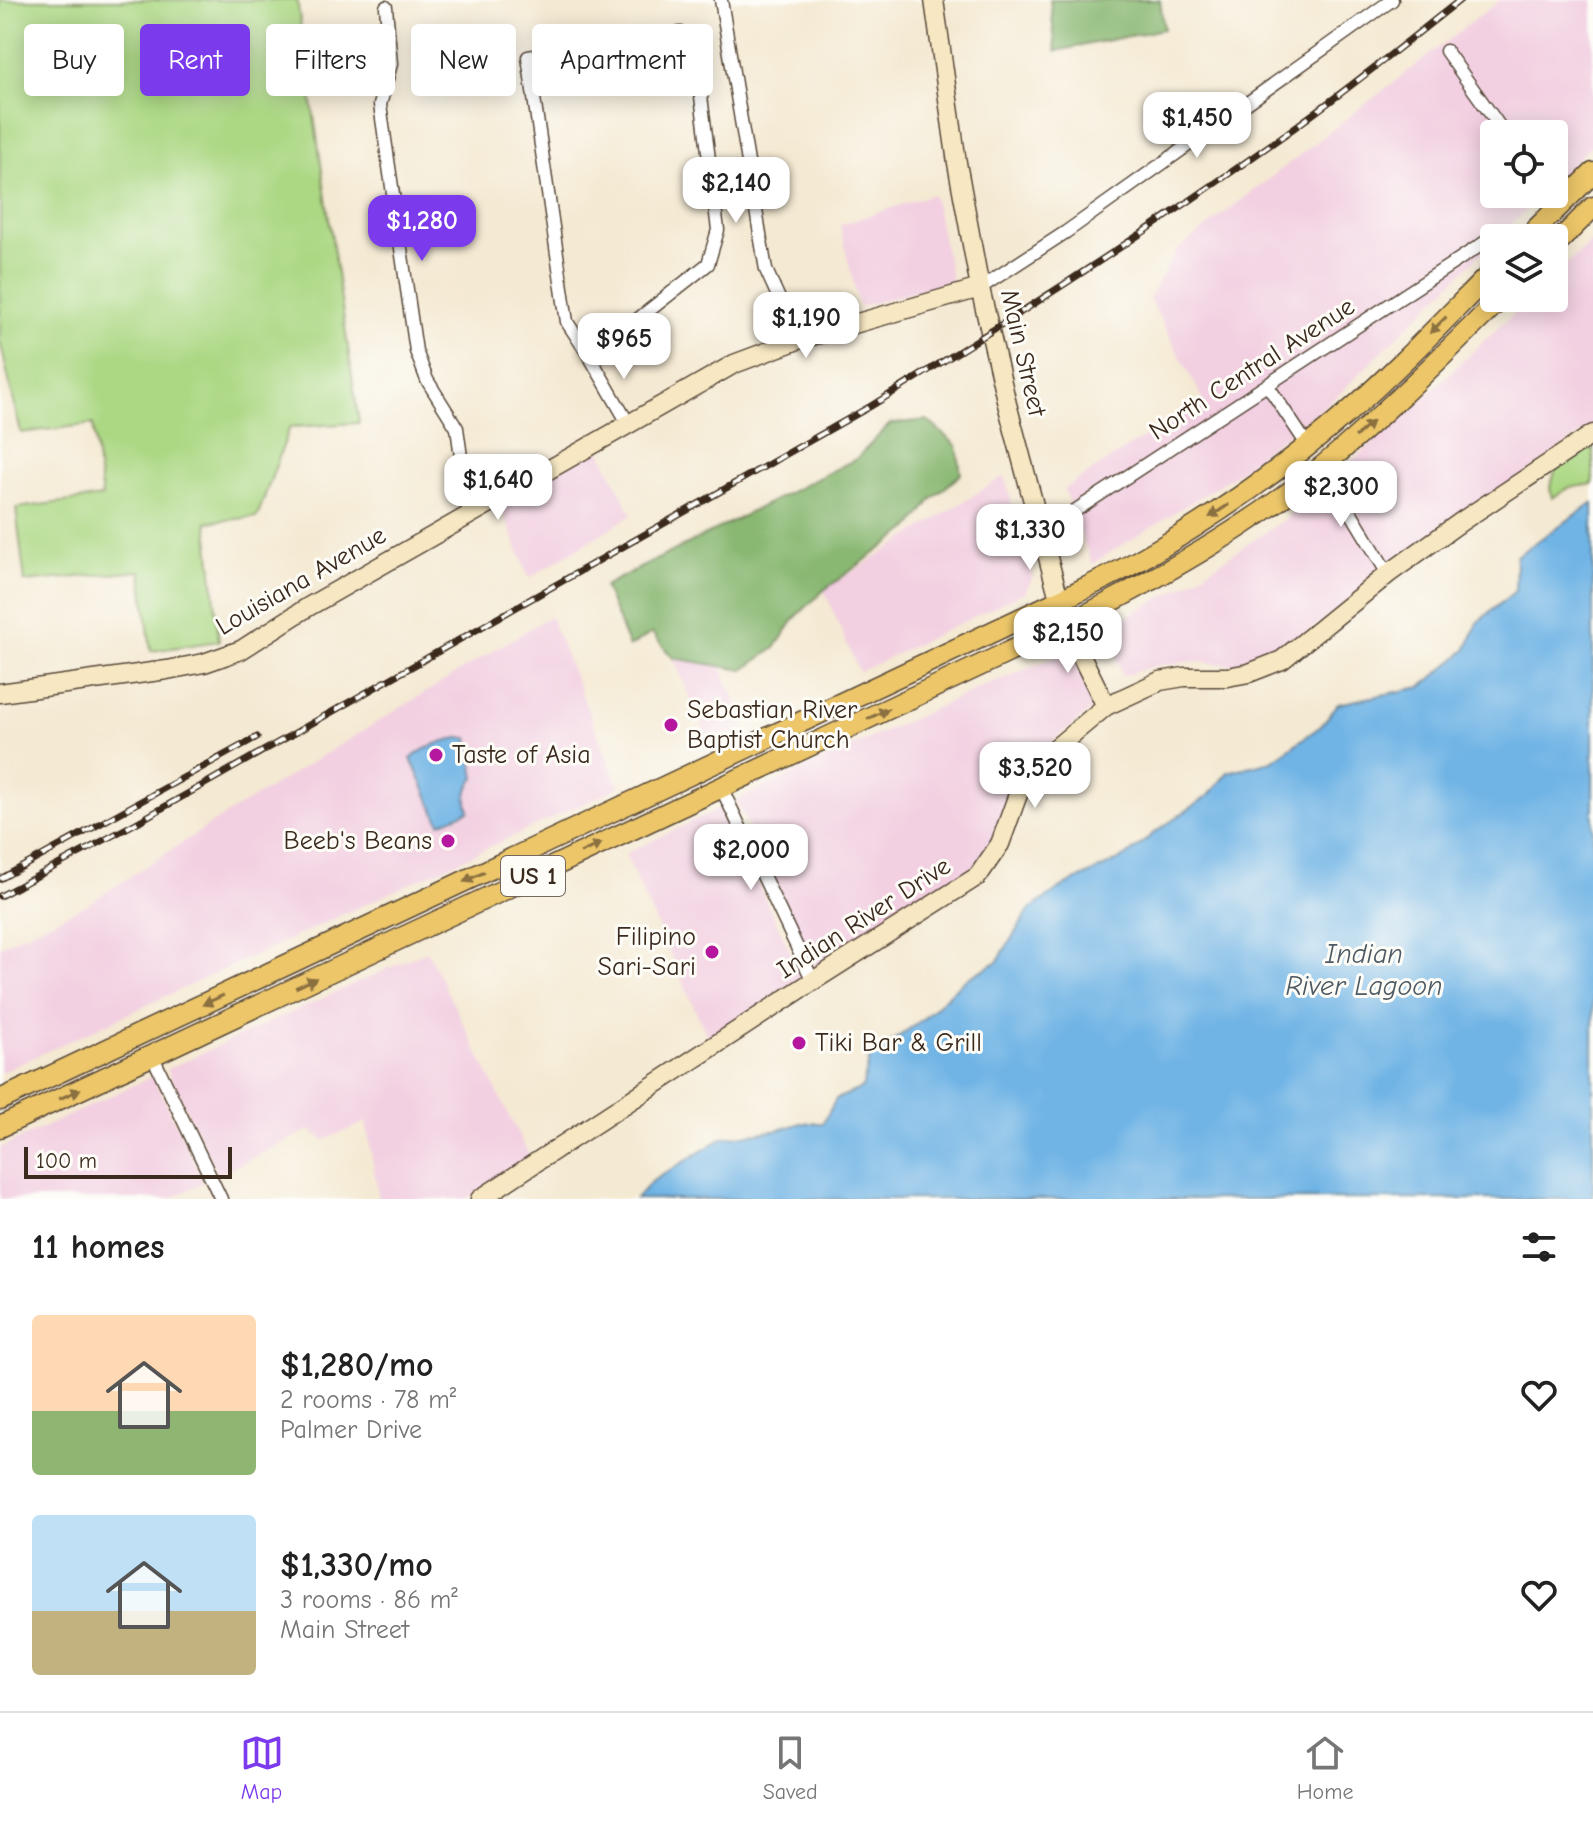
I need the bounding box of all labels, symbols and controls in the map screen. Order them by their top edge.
chip: Buy [24,24,124,96]
chip: Rent [140,24,250,96]
chip: Filters [266,24,395,96]
chip: New [411,24,516,96]
chip: Apartment [532,24,713,96]
pin: $1,450 [1132,92,1262,160]
text: $1,450 [1161,103,1233,133]
map controls [1480,120,1568,312]
button: locate [1480,120,1568,208]
pin: $2,140 [671,157,801,225]
text: $2,140 [701,168,771,198]
pin: $1,280 [357,195,487,263]
text: $1,280 [386,206,458,236]
button: layers [1480,224,1568,312]
street label: Main Street [994,287,1053,421]
street label: North Central Avenue [1144,291,1360,447]
pin: $1,190 [741,292,871,360]
text: $1,190 [771,303,841,333]
pin: $965 [577,313,671,381]
one-way arrow [1429,315,1448,334]
text: $965 [596,324,652,354]
one-way arrow [1355,421,1374,439]
pin: $1,640 [433,454,563,522]
pin: $2,300 [1276,461,1406,529]
text: $1,640 [462,465,534,495]
text: $2,300 [1303,472,1379,502]
one-way arrow [1208,503,1230,517]
pin: $1,330 [965,504,1095,572]
text: $1,330 [994,515,1066,545]
street label: Louisiana Avenue [211,520,391,642]
pin: $2,150 [1003,607,1133,675]
text: $2,150 [1032,618,1104,648]
place label: Sebastian River Baptist Church [687,695,858,755]
one-way arrow [866,707,889,721]
marker: Sebastian River Baptist Church [662,716,680,734]
place label: Taste of Asia [452,740,591,770]
pin: $3,520 [970,742,1100,810]
marker: Taste of Asia [427,746,445,764]
text: $3,520 [997,753,1073,783]
pin: $2,000 [686,824,816,892]
place label: Beeb's Beans [284,826,432,856]
marker: Beeb's Beans [439,832,457,850]
text: $2,000 [712,835,790,865]
one-way arrow [580,841,603,855]
street label: Indian River Drive [772,851,956,985]
road number: US 1 [501,856,565,896]
one-way arrow [462,870,486,884]
place label: Filipino Sari-Sari [598,922,696,982]
water label: Indian River Lagoon [1285,938,1443,1002]
marker: Filipino Sari-Sari [703,943,721,961]
one-way arrow [294,976,317,990]
one-way arrow [202,993,225,1007]
place label: Tiki Bar & Grill [815,1028,982,1058]
marker: Tiki Bar & Grill [790,1034,808,1052]
one-way arrow [59,1087,82,1101]
scale bar [24,1143,232,1179]
text: 100 m [36,1148,97,1174]
icon: filters [1517,1225,1561,1269]
text: 11 homes [32,1227,165,1267]
text: $1,280/mo [280,1345,434,1385]
icon: home [96,1347,192,1443]
icon: heart [1517,1373,1561,1417]
text: 2 rooms · 78 m² [280,1385,456,1415]
text: Palmer Drive [280,1415,422,1445]
text: $1,330/mo [280,1545,433,1585]
icon: home [96,1547,192,1643]
icon: heart [1517,1573,1561,1617]
text: 3 rooms · 86 m² [280,1585,458,1615]
text: Main Street [280,1615,409,1645]
tab: Map [240,1731,284,1805]
tab: Saved [763,1731,818,1805]
tab: Home [1297,1731,1353,1805]

